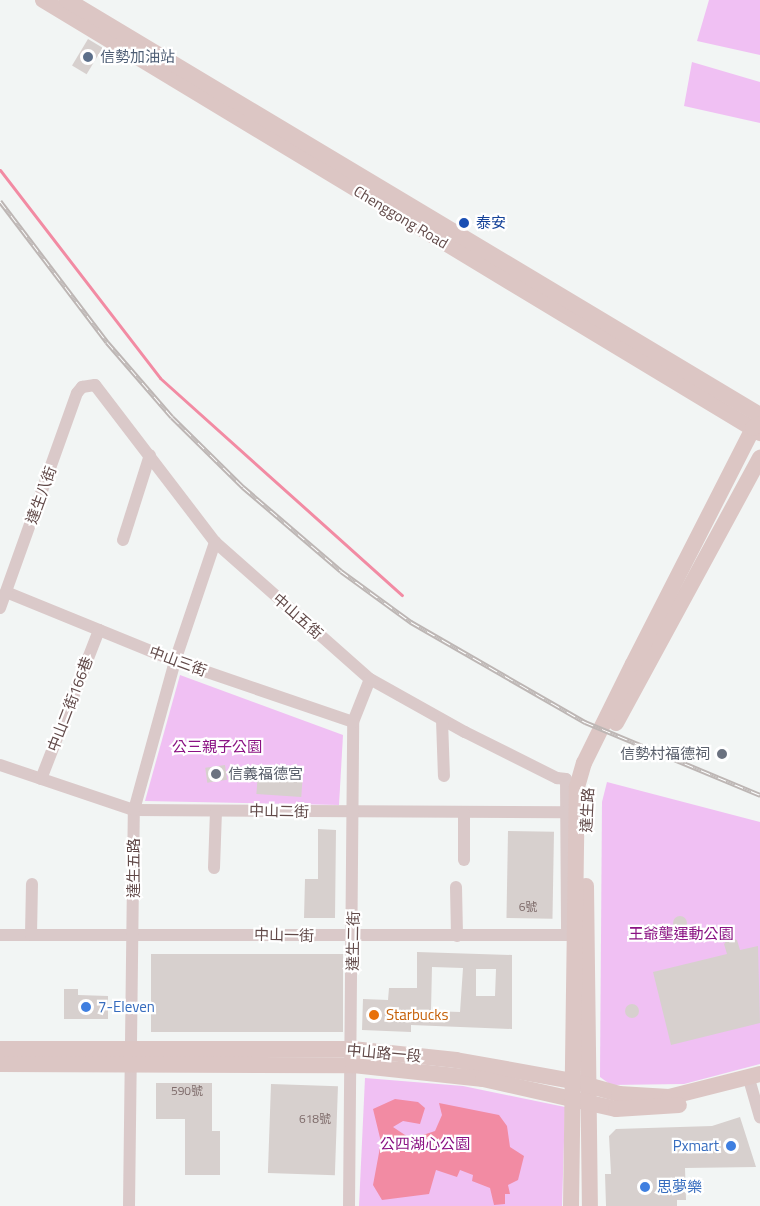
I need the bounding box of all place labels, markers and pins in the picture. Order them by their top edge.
place label: 信勢加油站 [100,48,175,66]
marker: 信勢加油站 [81,50,95,64]
place label: 泰安 [476,214,506,232]
marker: 泰安 [457,216,471,230]
place label: 信勢村福德祠 [620,745,710,763]
marker: 信勢村福德祠 [715,747,729,761]
place label: 信義福德宮 [228,765,303,783]
marker: 信義福德宮 [209,767,223,781]
place label: 7-Eleven [98,998,155,1016]
marker: 7-Eleven [79,1000,93,1014]
place label: Starbucks [386,1006,449,1024]
marker: Starbucks [367,1008,381,1022]
place label: Pxmart [673,1137,719,1155]
marker: Pxmart [724,1139,738,1153]
place label: 思夢樂 [657,1178,702,1196]
marker: 思夢樂 [638,1180,652,1194]

